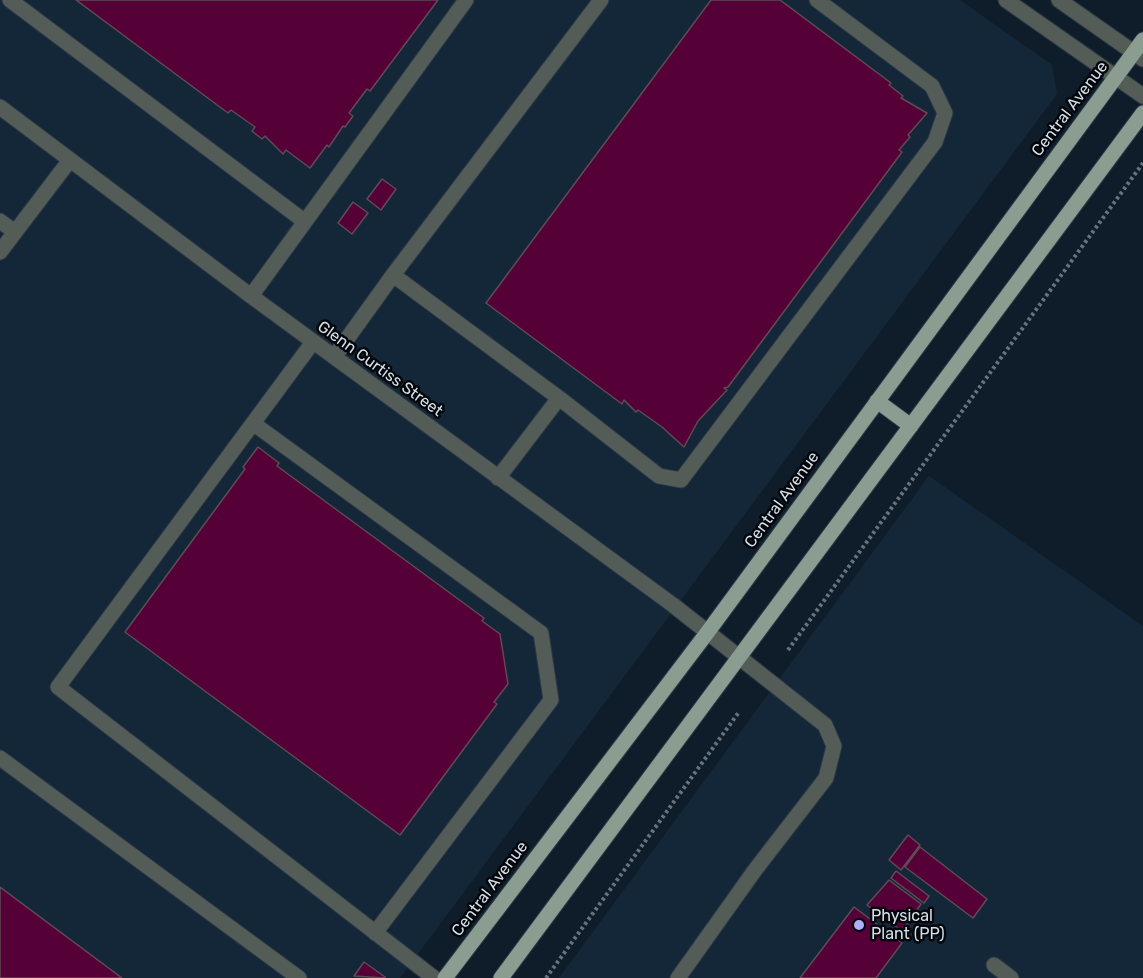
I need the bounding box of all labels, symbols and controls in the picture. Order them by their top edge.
street label: Central Avenue [1028,58,1112,160]
street label: Glenn Curtiss Street [314,317,446,421]
street label: Central Avenue [741,448,823,552]
street label: Central Avenue [448,838,532,940]
place label: Physical Plant (PP) [871,906,945,944]
marker: Physical Plant (PP) [852,918,866,932]

